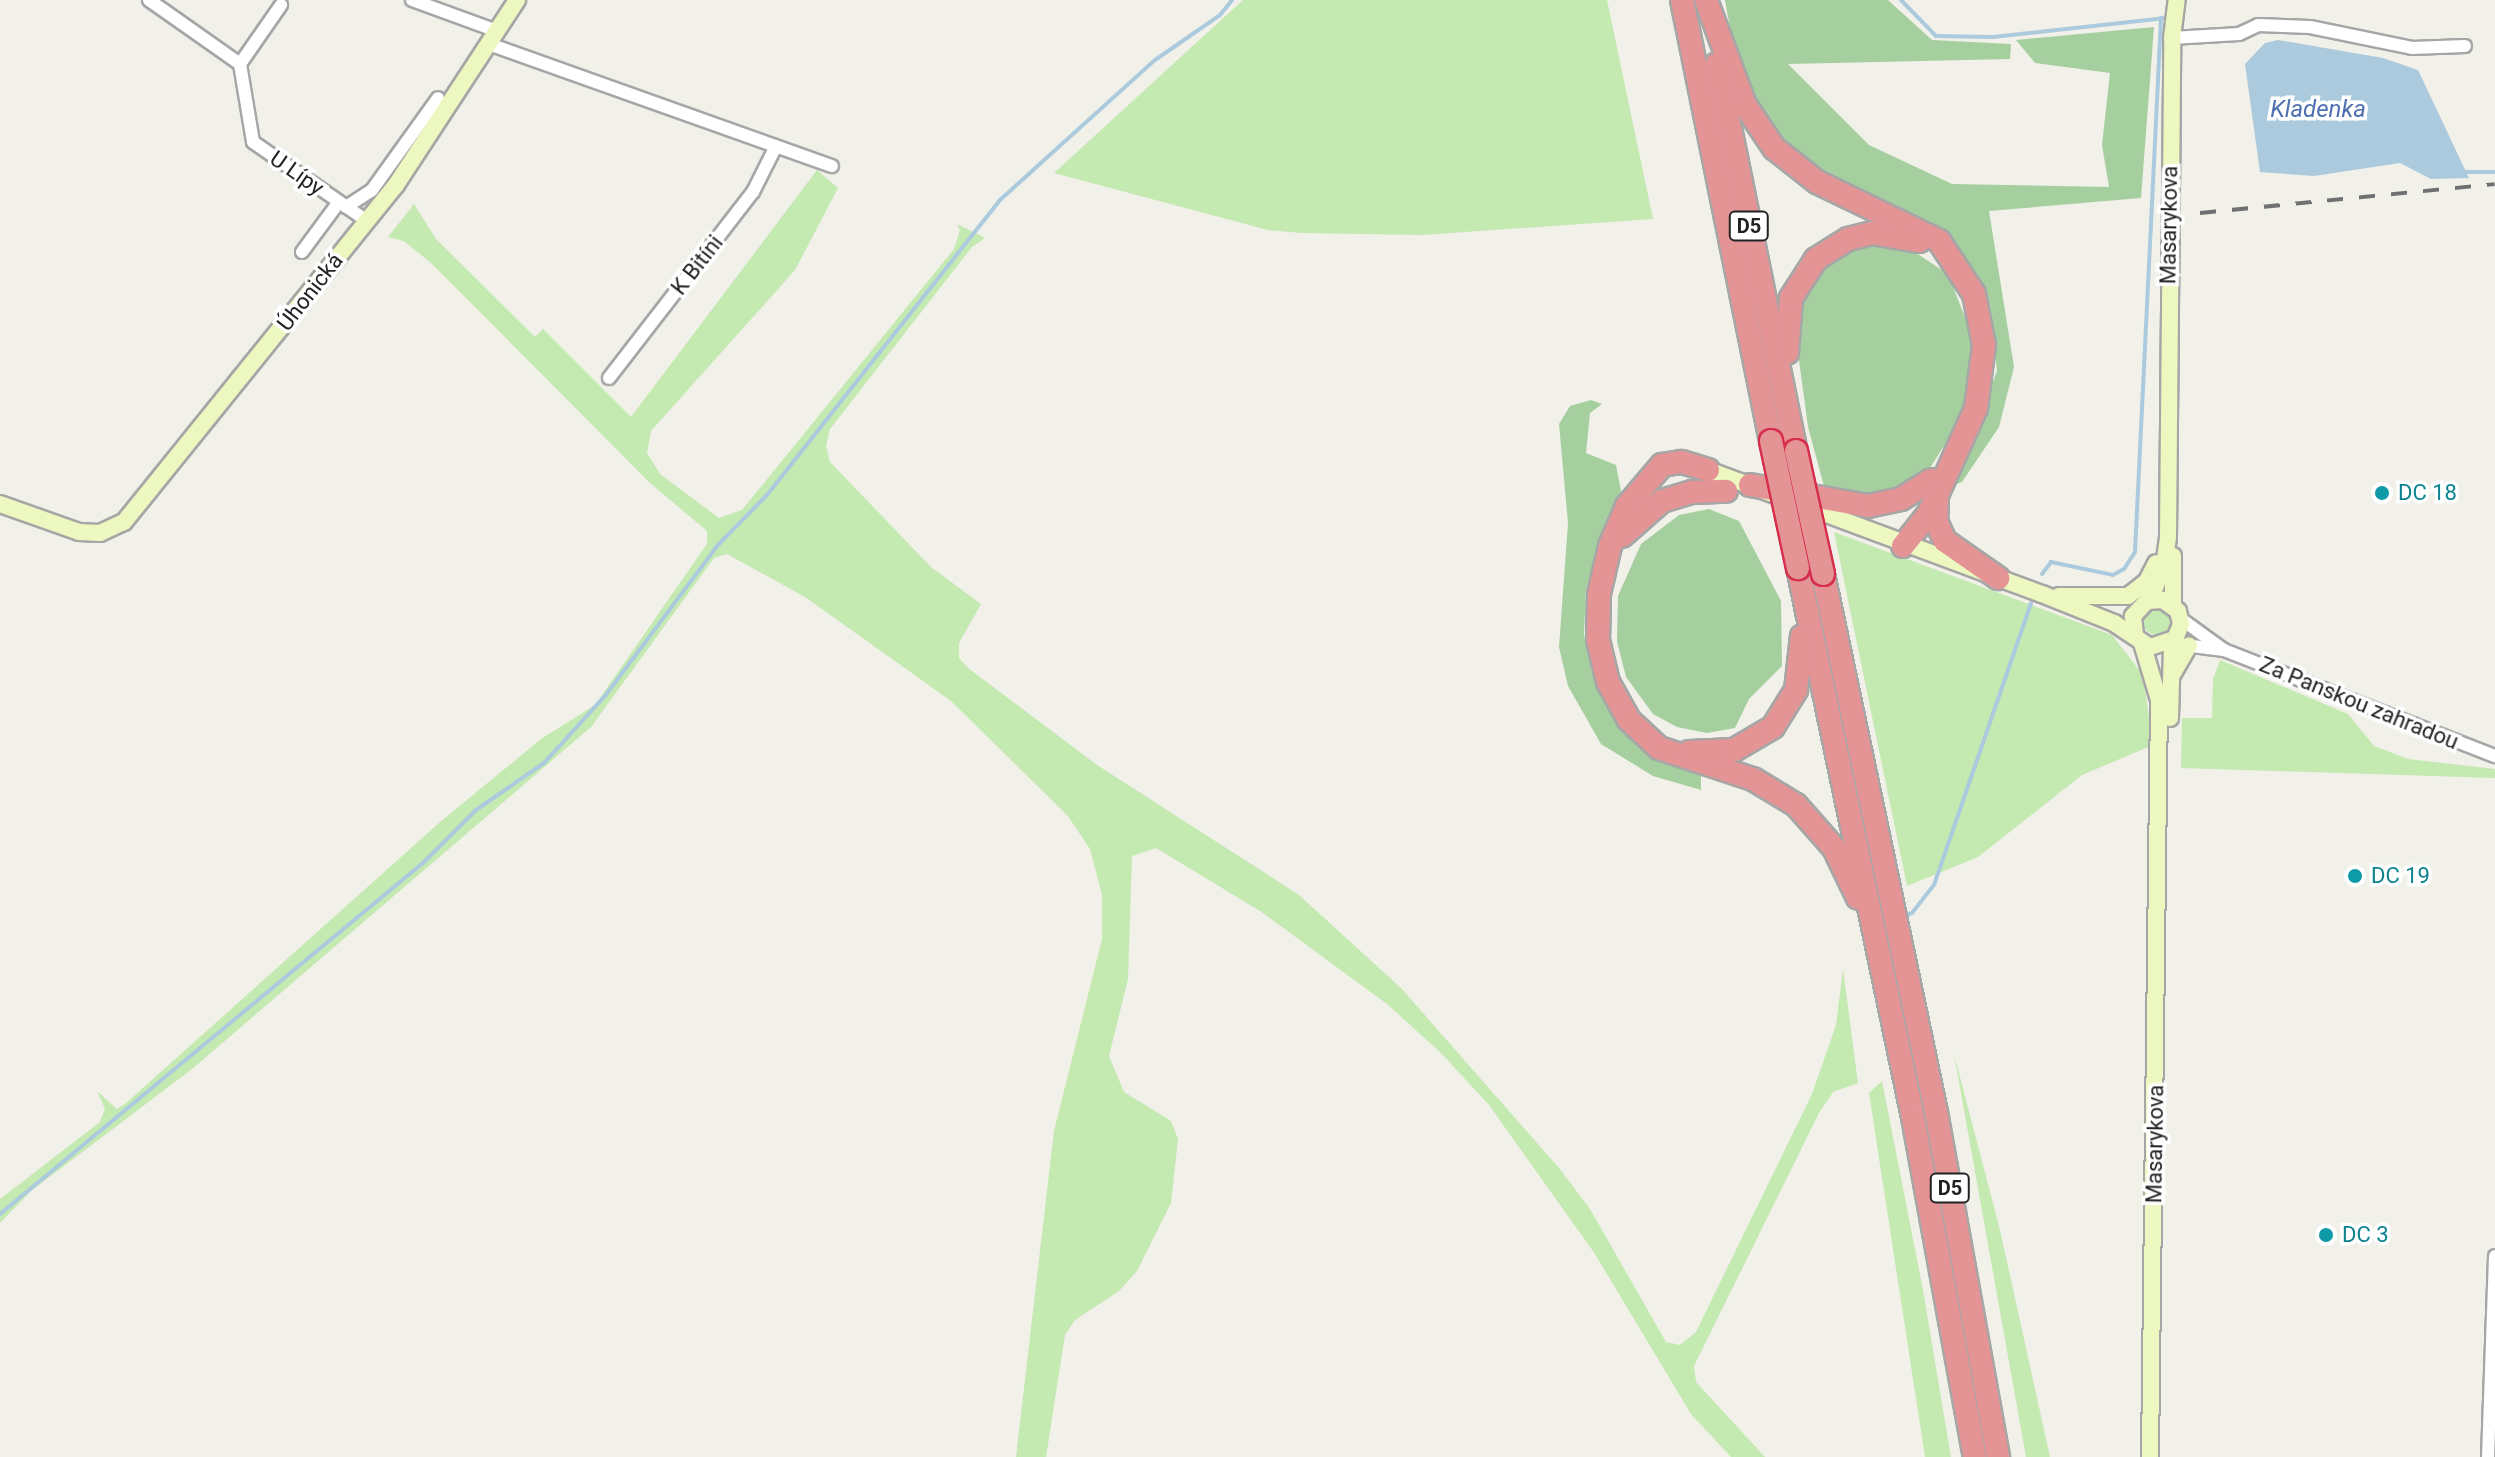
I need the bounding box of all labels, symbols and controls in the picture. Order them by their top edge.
water label: Kladenka [2270,96,2366,124]
street label: U Lípy [265,145,329,201]
street label: Masarykova [2155,166,2183,284]
road number: D5 [1727,210,1771,242]
street label: K Bitíni [666,230,728,300]
street label: Úhonická [272,248,348,336]
place label: DC 18 [2398,480,2457,506]
marker: DC 18 [2373,484,2391,502]
street label: Za Panskou zahradou [2256,651,2462,755]
place label: DC 19 [2371,863,2430,889]
marker: DC 19 [2346,867,2364,885]
street label: Masarykova [2141,1085,2169,1203]
road number: D5 [1928,1172,1972,1204]
place label: DC 3 [2342,1222,2389,1248]
marker: DC 3 [2317,1226,2335,1244]

